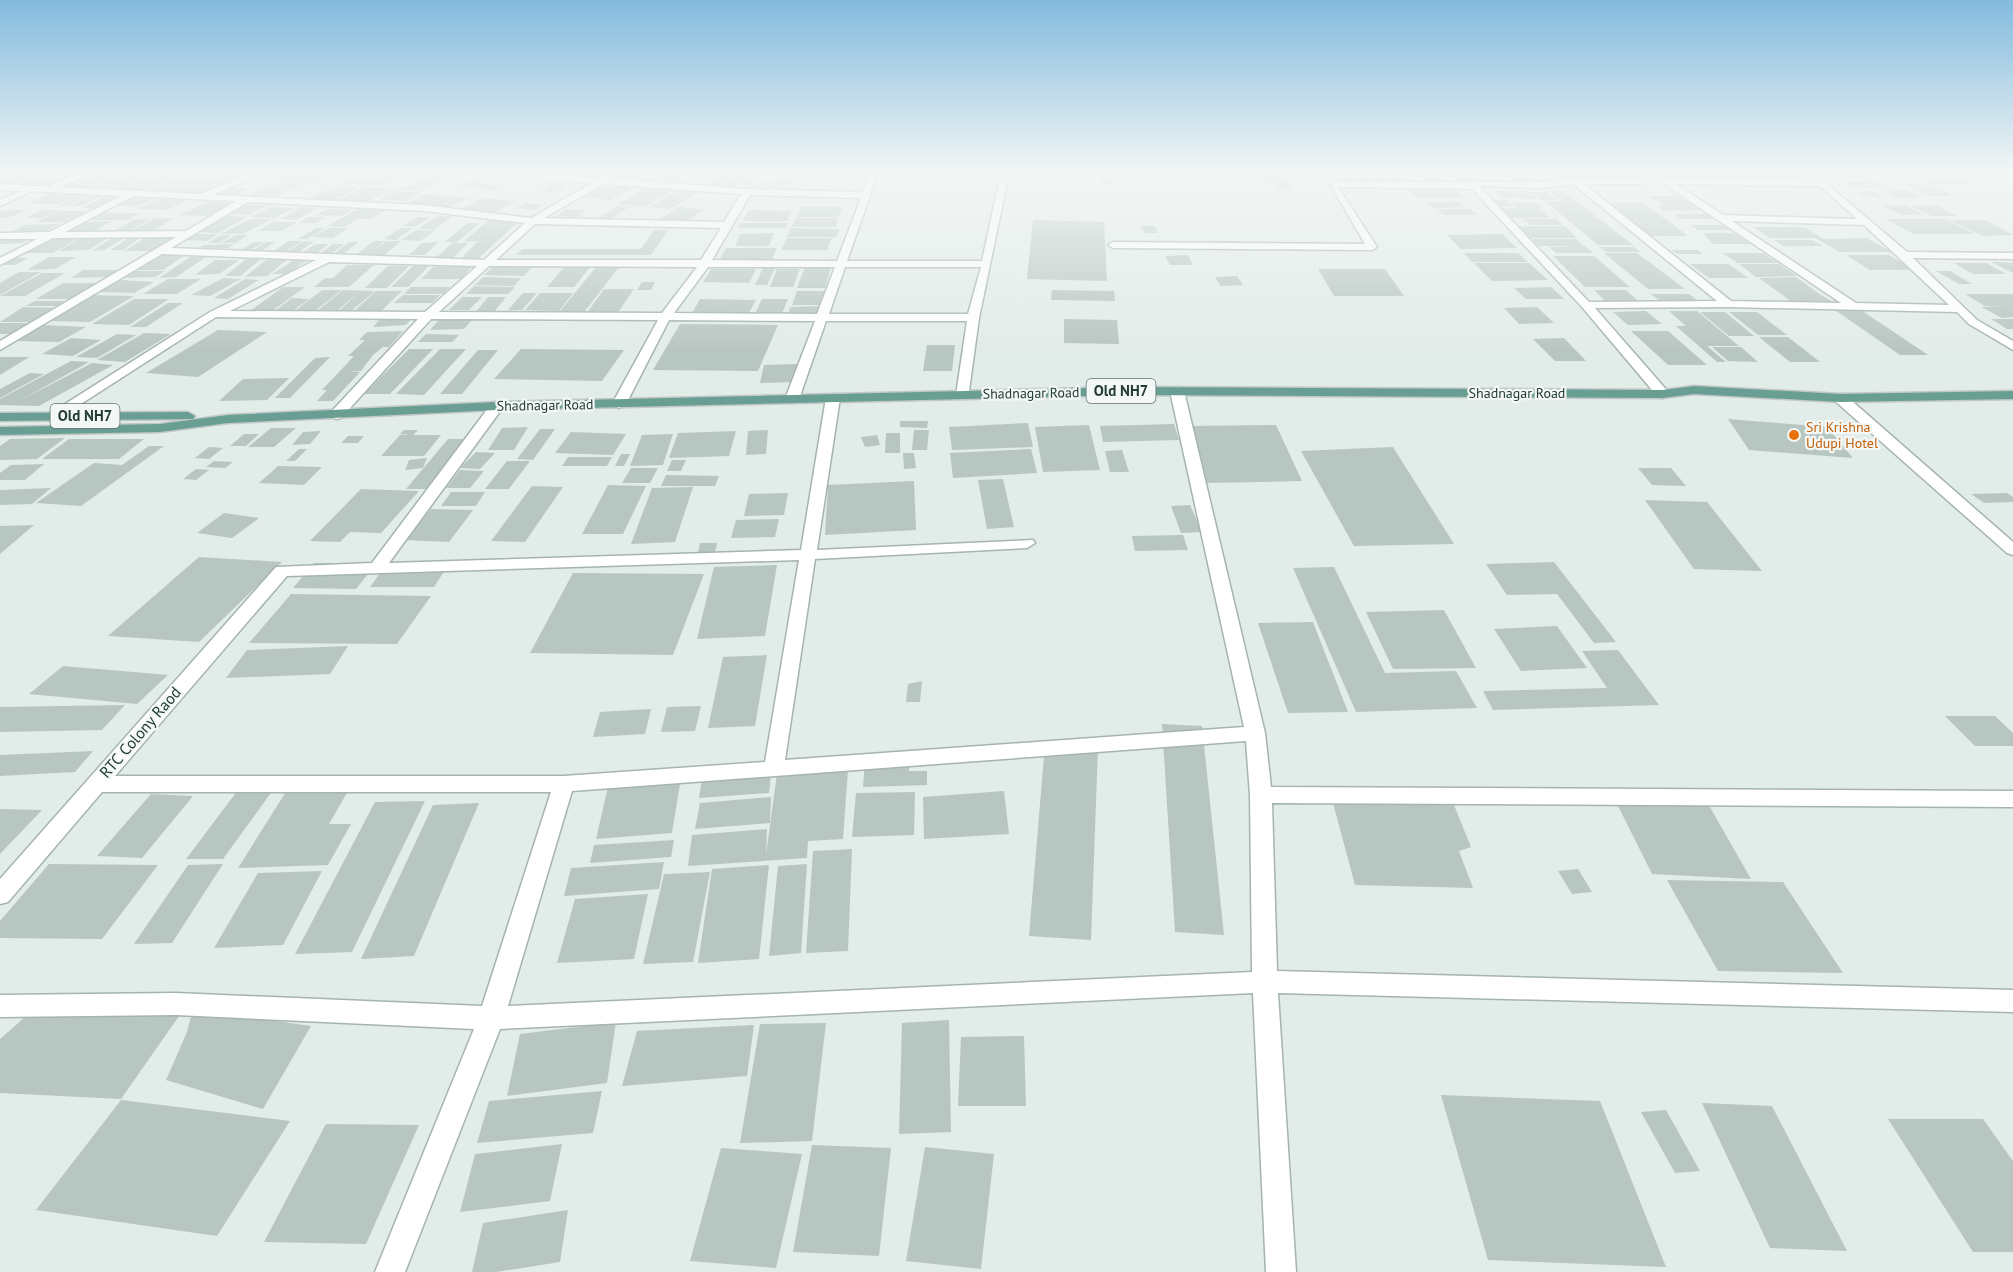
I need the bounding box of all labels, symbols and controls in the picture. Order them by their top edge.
road number: Old NH7 [1086,379,1156,403]
street label: Shadnagar Road [982,383,1080,403]
street label: Shadnagar Road [1469,384,1565,402]
street label: Shadnagar Road [496,395,594,415]
road number: Old NH7 [50,404,119,428]
place label: Sri Krishna Udupi Hotel [1806,418,1878,452]
marker: Sri Krishna Udupi Hotel [1787,428,1801,442]
street label: RTC Colony Raod [95,682,185,782]

